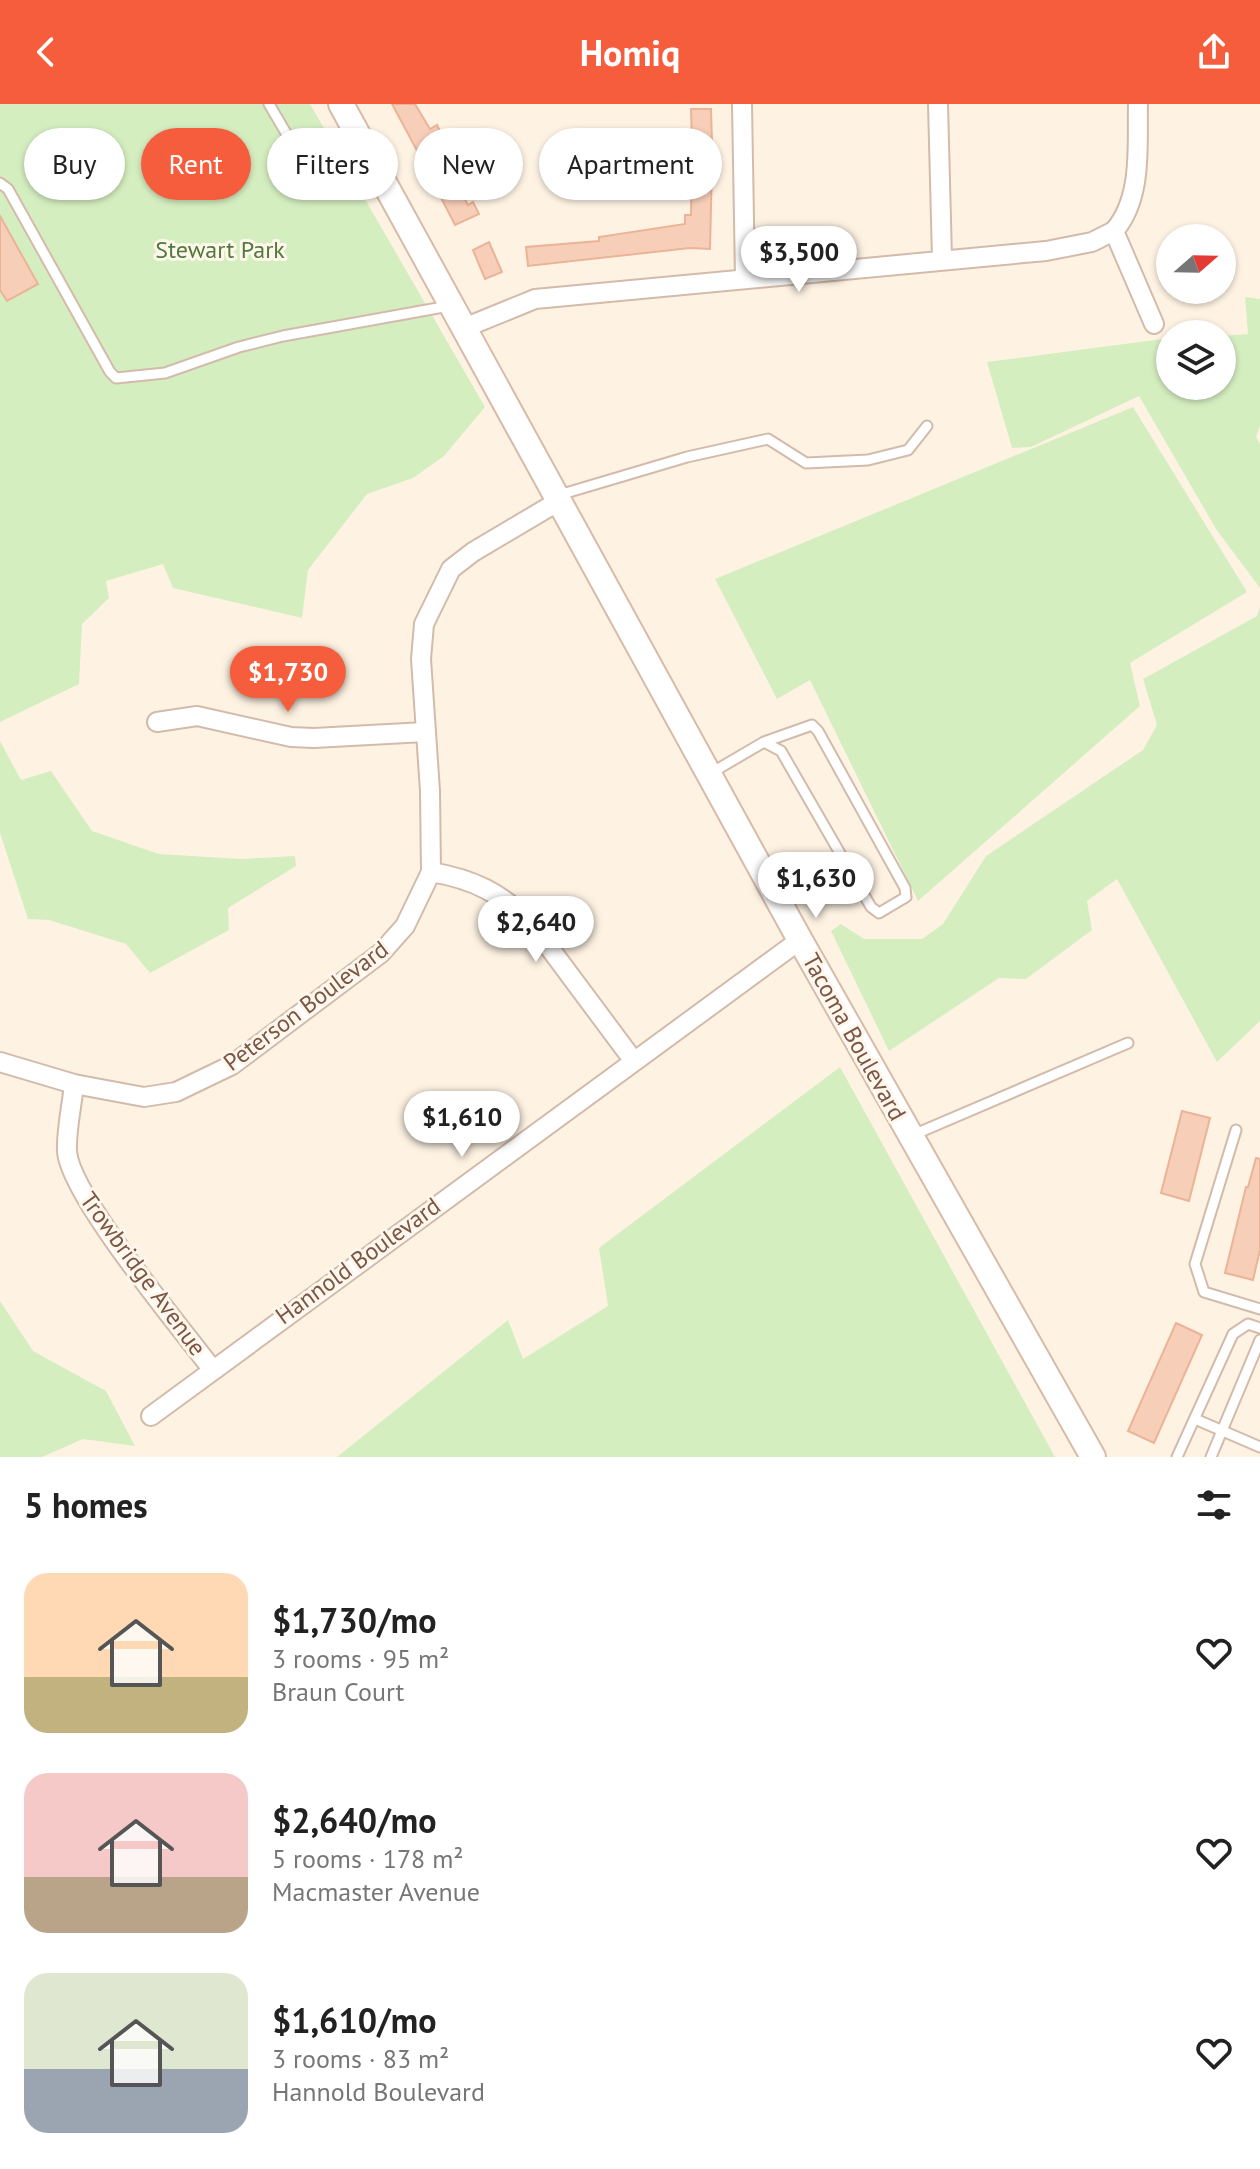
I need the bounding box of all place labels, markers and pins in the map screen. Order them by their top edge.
pin: $3,500 [734,226,864,294]
pin: $1,730 [223,646,353,714]
pin: $1,630 [751,852,881,920]
pin: $2,640 [471,896,601,964]
pin: $1,610 [397,1091,527,1159]

